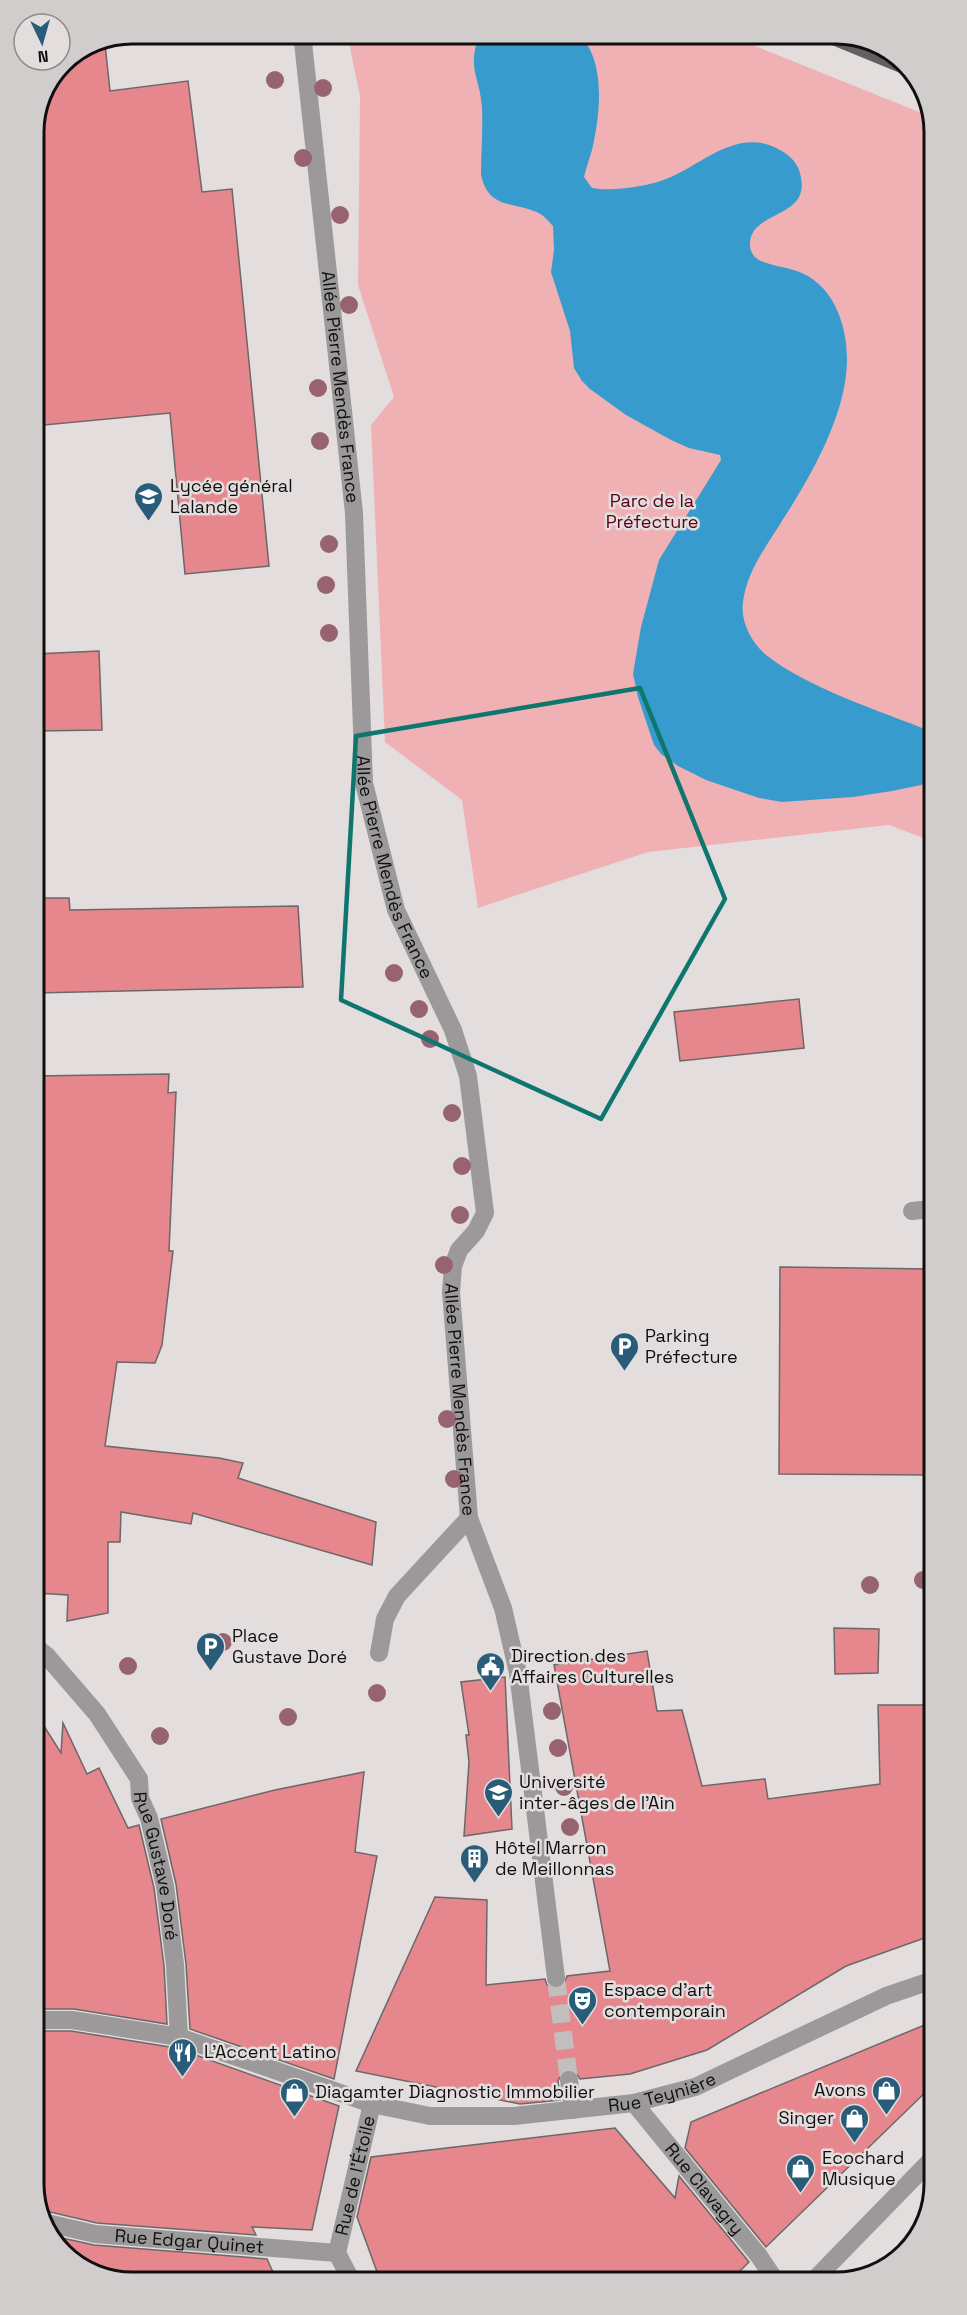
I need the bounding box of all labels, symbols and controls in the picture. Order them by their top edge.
north arrow [12,12,72,72]
text: N [37,46,50,67]
street label: Allée Pierre Mendès France [317,270,365,504]
place label: Lycée général Lalande [170,474,293,518]
school or university icon: Lycée général Lalande [133,480,165,522]
park label: Parc de la Préfecture [606,489,698,533]
street label: Allée Pierre Mendès France [352,755,439,982]
street label: Allée Pierre Mendès France [440,1282,481,1517]
place label: Parking Préfecture [645,1324,738,1368]
parking icon: Parking Préfecture [608,1330,640,1372]
place label: Place Gustave Doré [232,1624,347,1668]
parking icon: Place Gustave Doré [195,1630,227,1672]
place label: Direction des Affaires Culturelles [511,1644,674,1688]
public building icon: Direction des Affaires Culturelles [474,1650,506,1692]
place label: Université inter-âges de l'Ain [519,1770,675,1814]
school or university icon: Université inter-âges de l'Ain [482,1776,514,1818]
street label: Rue Gustave Doré [129,1791,184,1942]
place label: Hôtel Marron de Meillonnas [495,1836,614,1880]
building icon: Hôtel Marron de Meillonnas [458,1842,490,1884]
place label: Espace d'art contemporain [604,1978,726,2022]
theatre icon: Espace d'art contemporain [567,1984,599,2026]
restaurant icon: L'Accent Latino [167,2036,199,2078]
place label: L'Accent Latino [204,2040,337,2063]
street label: Rue Teynière [607,2067,719,2117]
shop icon: Avons [871,2074,903,2116]
shop icon: Diagamter Diagnostic Immobilier [278,2076,310,2118]
place label: Avons [814,2078,866,2101]
place label: Diagamter Diagnostic Immobilier [315,2080,595,2103]
shop icon: Singer [839,2102,871,2144]
place label: Singer [779,2106,834,2129]
street label: Rue de l'Étoile [330,2113,380,2238]
street label: Rue Clavagry [660,2138,749,2239]
place label: Ecochard Musique [822,2146,904,2190]
shop icon: Ecochard Musique [785,2152,817,2194]
street label: Rue Edgar Quinet [114,2224,265,2258]

